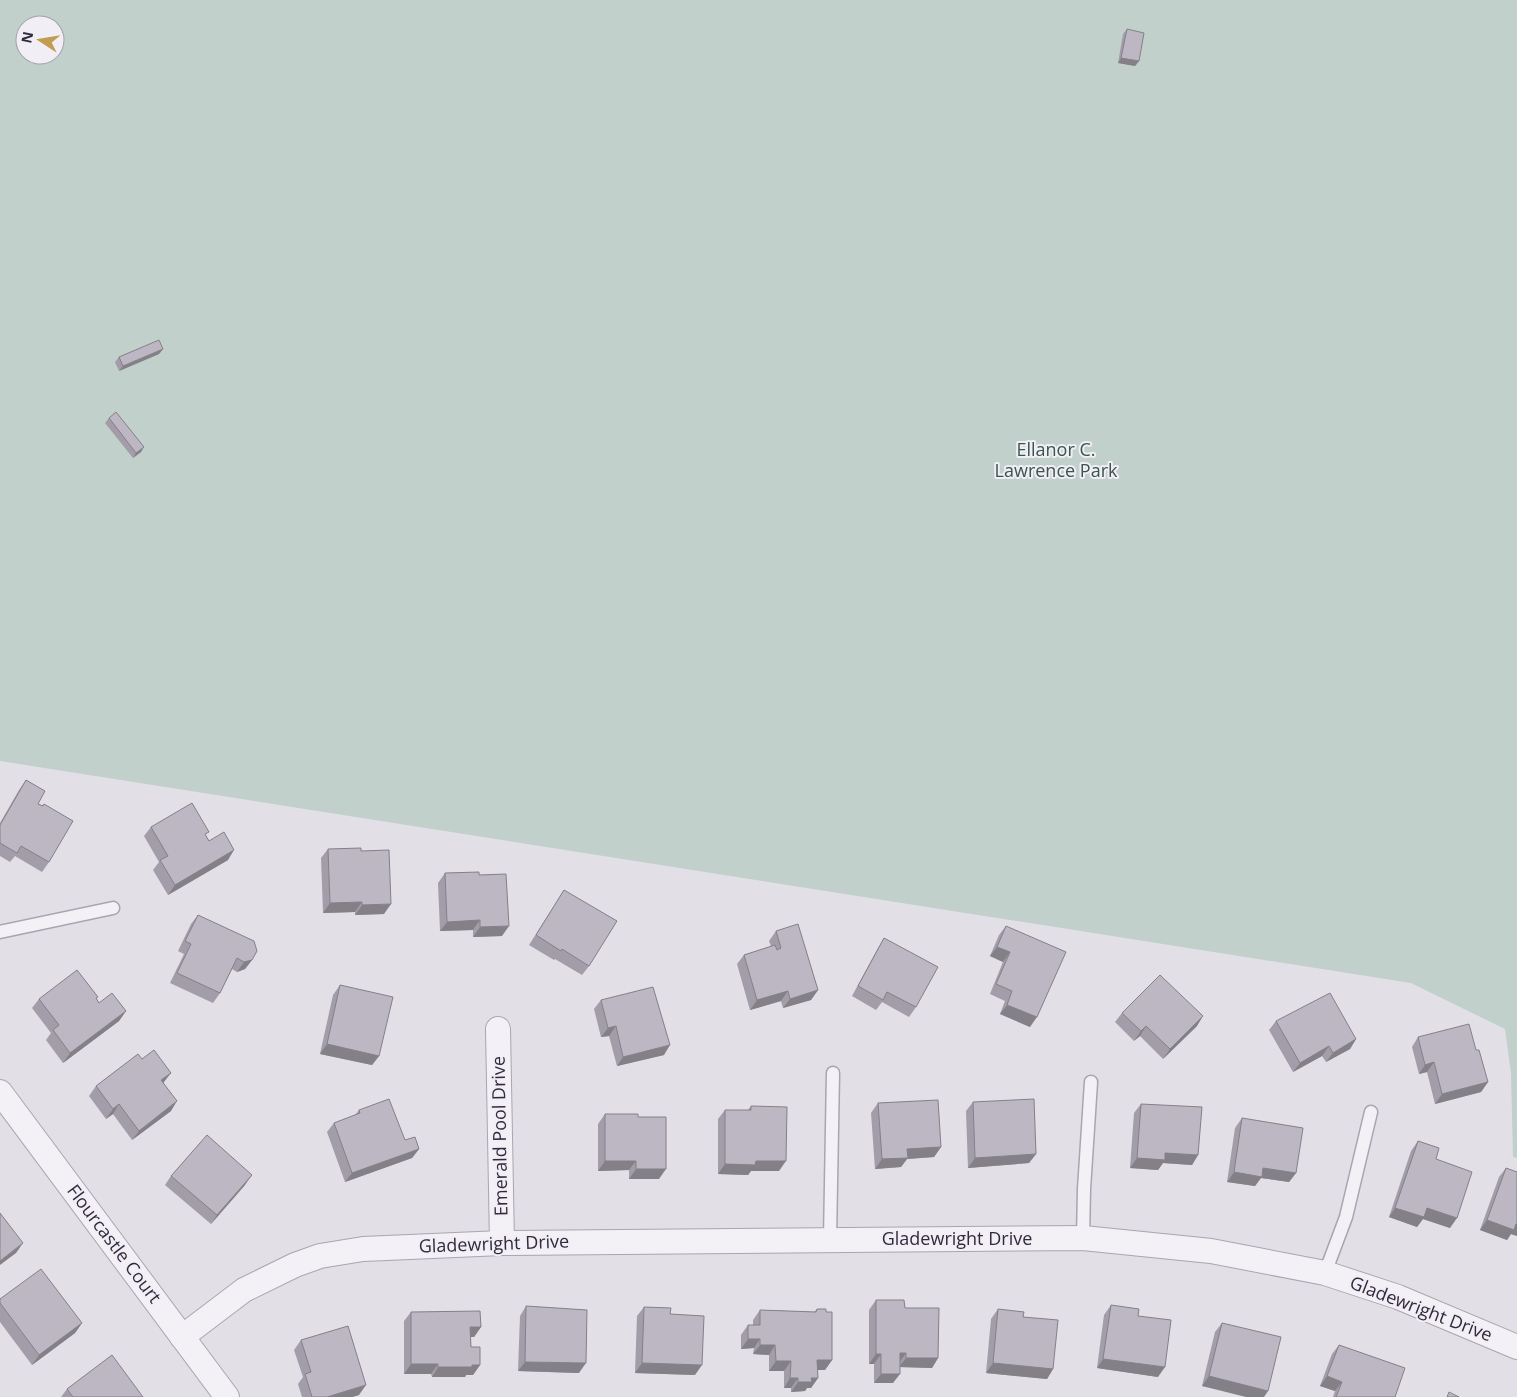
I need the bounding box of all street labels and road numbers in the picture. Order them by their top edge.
street label: Emerald Pool Drive [486,1056,512,1216]
street label: Flourcastle Court [62,1179,167,1308]
street label: Gladewright Drive [882,1226,1032,1250]
street label: Gladewright Drive [418,1228,570,1258]
street label: Gladewright Drive [1347,1270,1496,1346]

